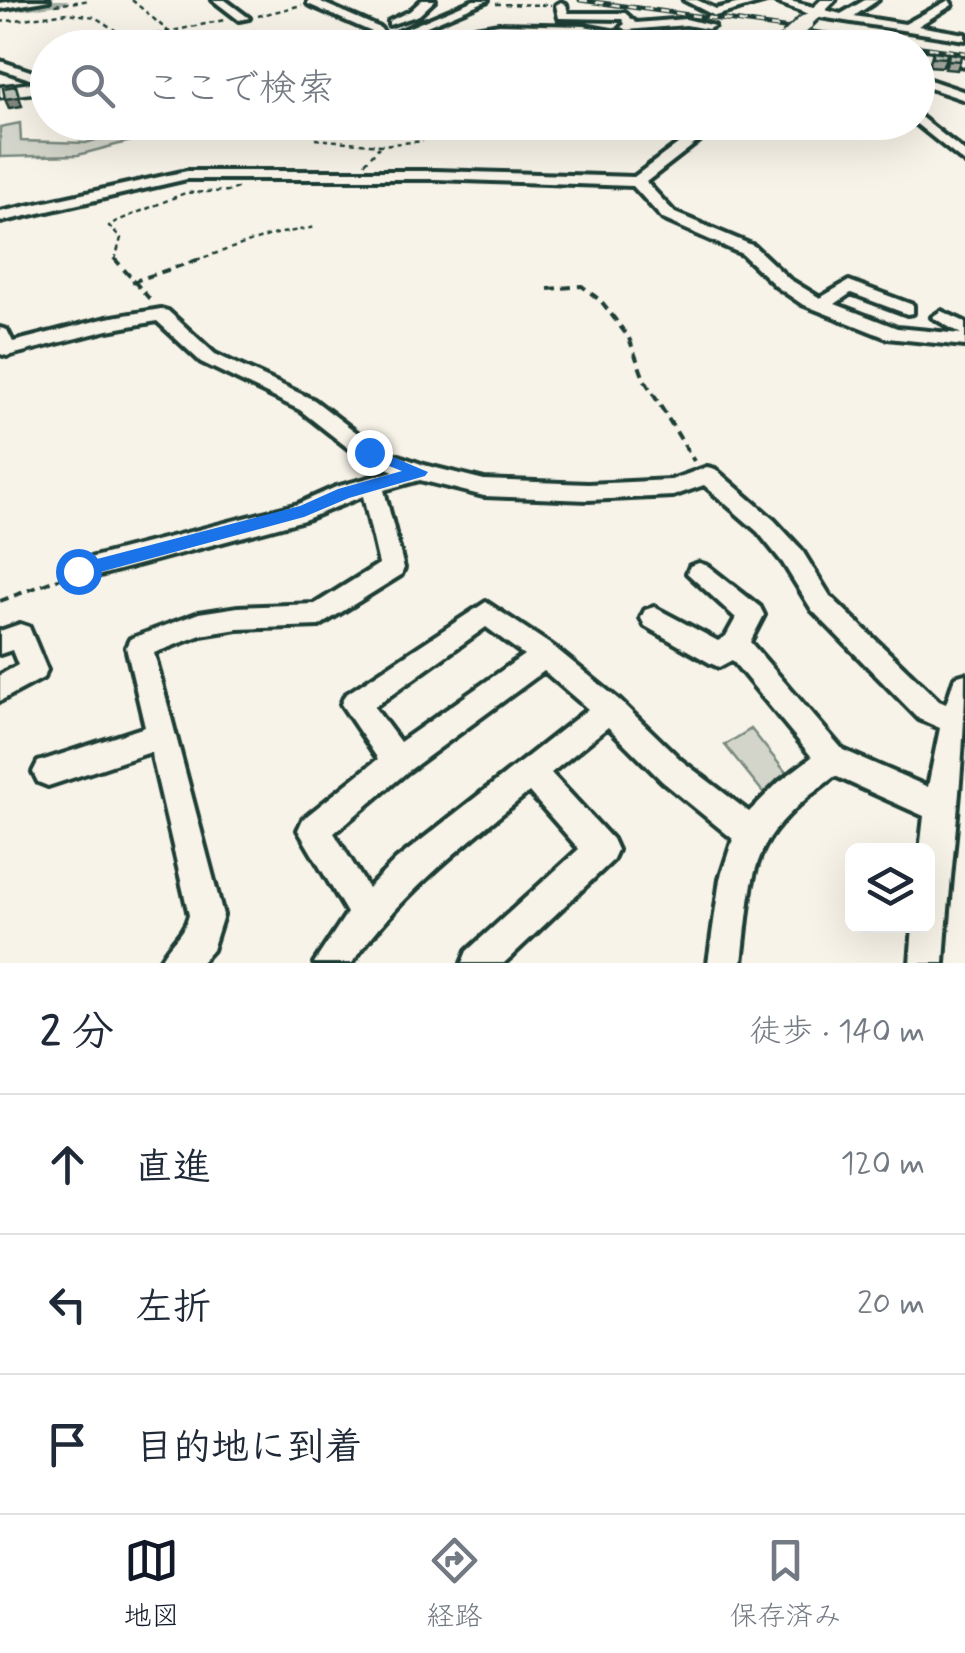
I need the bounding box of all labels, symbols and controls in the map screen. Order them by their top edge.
search box [30,30,935,140]
icon: search [65,58,120,113]
text: ここで検索 [145,65,335,114]
route end [347,430,393,476]
route start [56,549,102,595]
map controls [845,843,935,933]
button: layers [845,843,935,933]
text: 2 分 [40,1006,114,1061]
text: 徒歩 · 140 m [749,1011,925,1053]
icon: ahead [40,1137,95,1192]
text: 120 m [840,1143,925,1185]
text: 直進 [135,1144,211,1193]
icon: left [40,1277,95,1332]
text: 20 m [857,1283,925,1325]
text: 左折 [135,1284,211,1333]
icon: arrive [40,1417,95,1472]
text: 目的地に到着 [135,1424,363,1473]
tab: 地図 [123,1533,180,1636]
tab: 経路 [426,1533,483,1636]
tab: 保存済み [729,1533,842,1636]

